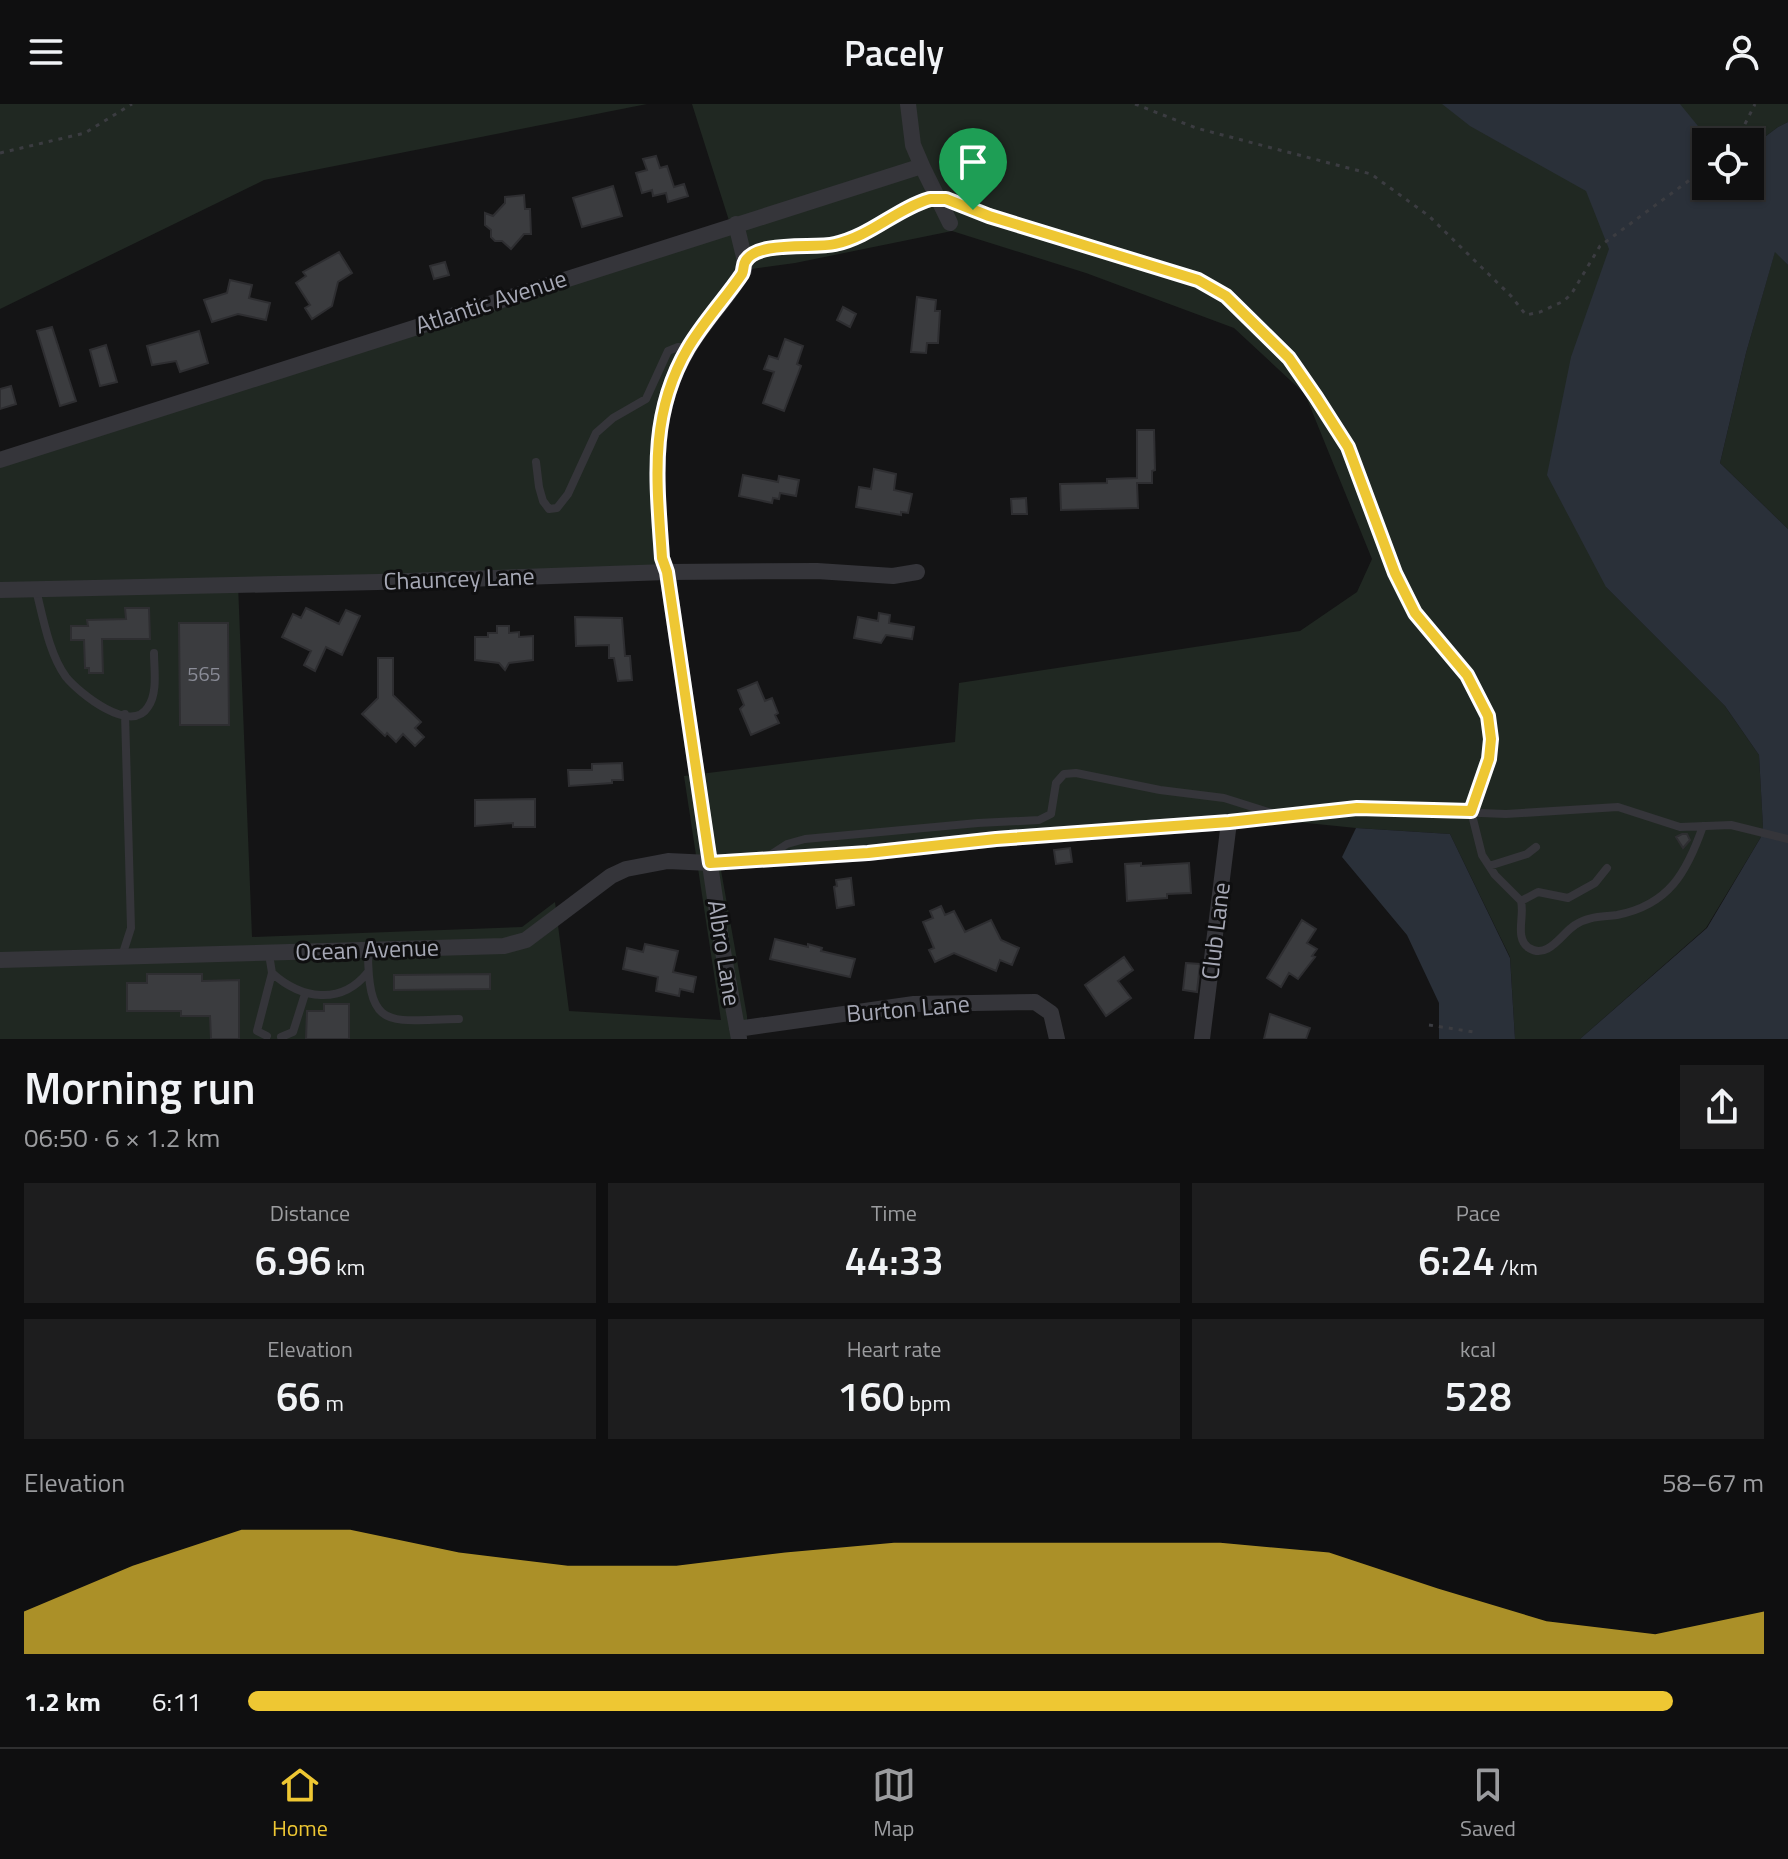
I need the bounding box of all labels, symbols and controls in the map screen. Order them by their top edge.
text: Pacely [844,25,944,80]
icon: menu [24,30,68,74]
icon: person [1720,30,1764,74]
pin [939,128,1007,210]
map controls [1692,128,1764,200]
button: locate [1692,128,1764,200]
icon: arrive [951,140,995,184]
street label: Atlantic Avenue [410,260,571,342]
street label: Chauncey Lane [383,557,535,599]
house number: 565 [187,658,221,689]
street label: Club Lane [1191,880,1239,982]
street label: Albro Lane [699,897,751,1009]
street label: Ocean Avenue [295,929,439,969]
street label: Burton Lane [845,985,971,1031]
text: Morning run [24,1054,256,1121]
button: share [1680,1065,1764,1149]
text: 06:50 · 6 × 1.2 km [24,1118,220,1157]
text: Distance [270,1196,350,1230]
text: Time [871,1196,917,1230]
text: Pace [1456,1196,1500,1230]
text: 6.96 [255,1230,331,1291]
text: 44:33 [844,1230,944,1291]
text: 6:24 [1418,1230,1495,1291]
text: km [331,1250,365,1284]
text: /km [1495,1250,1538,1284]
text: Elevation [267,1332,353,1366]
text: Heart rate [847,1332,941,1366]
text: kcal [1460,1332,1496,1366]
text: 66 [276,1366,321,1427]
text: 160 [837,1366,904,1427]
text: 528 [1444,1366,1512,1427]
text: m [321,1386,344,1420]
text: bpm [904,1386,951,1420]
text: Elevation [24,1463,125,1502]
text: 58–67 m [1662,1463,1764,1502]
text: 1.2 km [24,1682,101,1721]
text: 6:11 [152,1682,201,1721]
tab: Home [272,1763,328,1845]
tab: Map [872,1763,916,1845]
tab: Saved [1460,1763,1516,1845]

